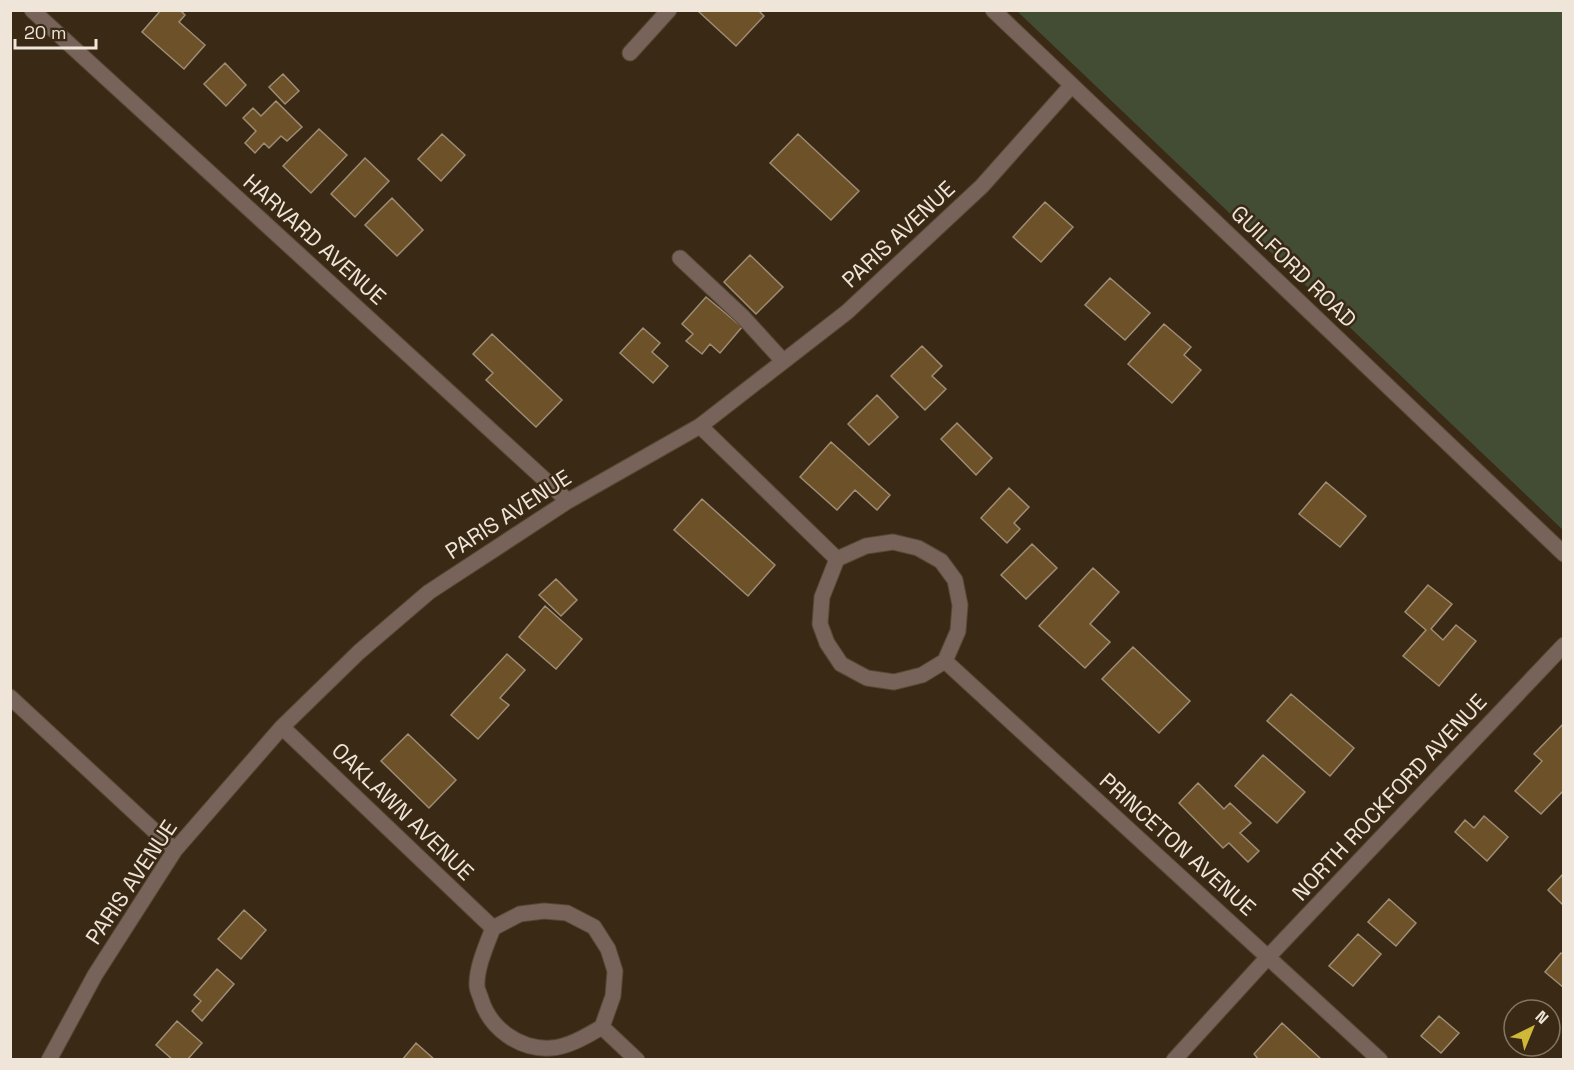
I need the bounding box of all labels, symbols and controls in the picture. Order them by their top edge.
scale bar [15,12,96,50]
text: 20 m [24,21,67,44]
street label: HARVARD AVENUE [238,168,392,310]
street label: PARIS AVENUE [836,175,960,293]
street label: GUILFORD ROAD [1225,199,1363,333]
street label: PARIS AVENUE [440,463,576,565]
street label: NORTH ROCKFORD AVENUE [1286,688,1492,906]
street label: OAKLAWN AVENUE [326,736,480,886]
street label: PRINCETON AVENUE [1094,766,1262,922]
street label: PARIS AVENUE [79,814,183,950]
north arrow [1502,998,1562,1058]
text: N [1531,1006,1553,1029]

